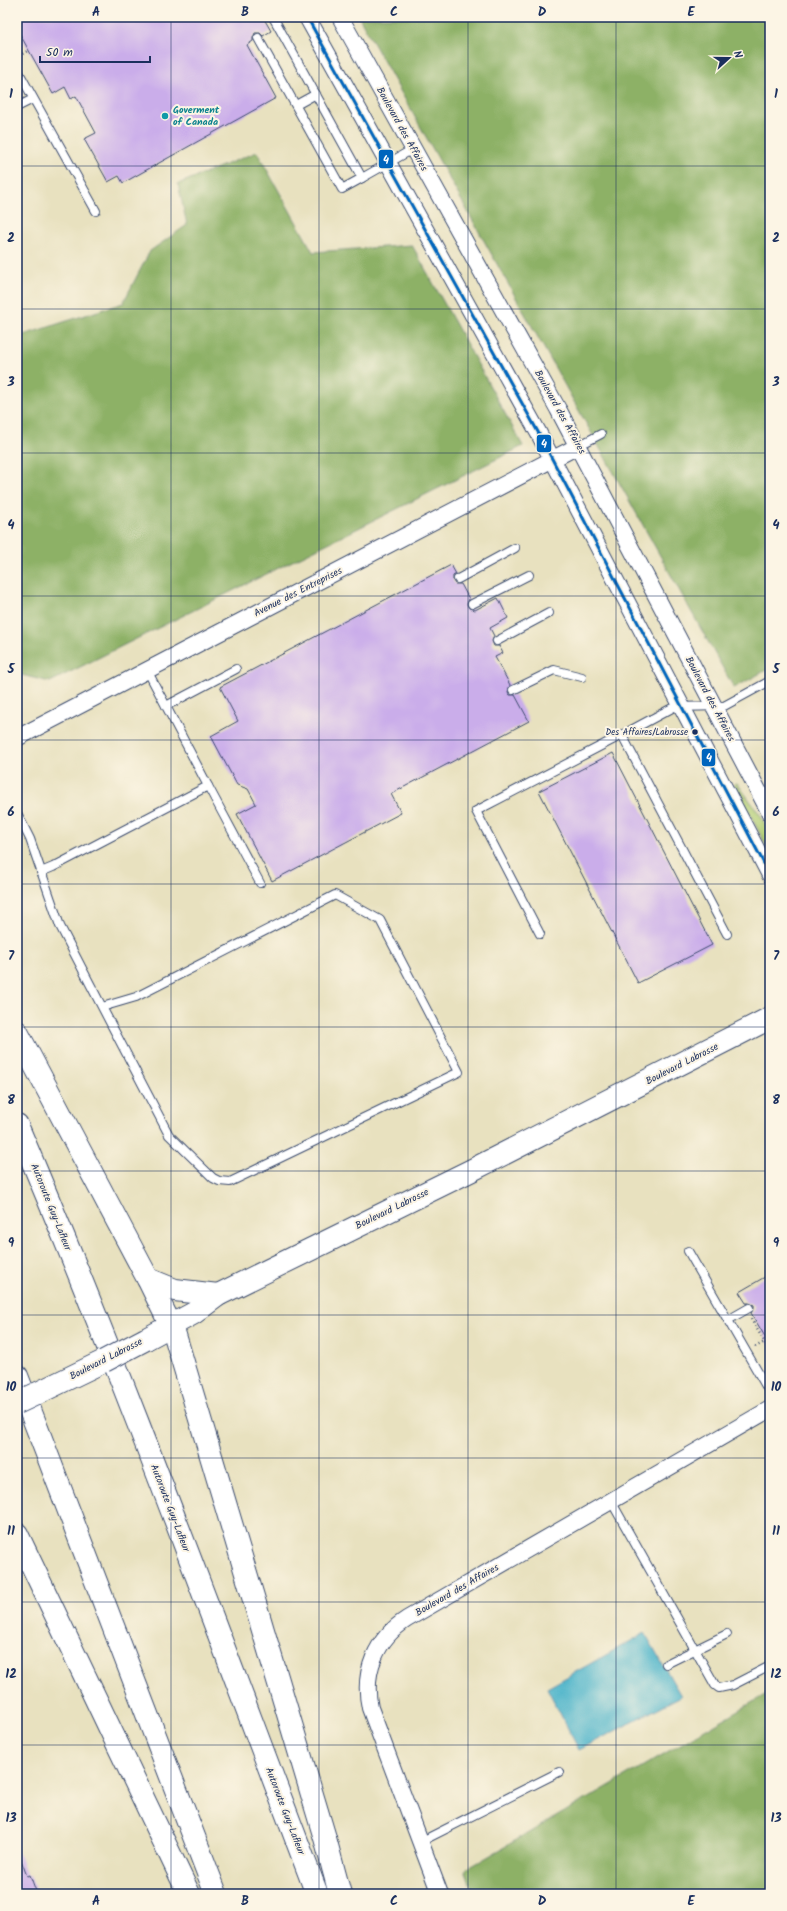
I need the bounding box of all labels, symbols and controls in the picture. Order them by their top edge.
text: A [92,2,100,23]
text: B [241,2,249,23]
text: C [390,2,398,23]
text: D [538,2,547,23]
text: E [687,2,695,23]
scale bar [40,38,150,64]
north arrow [709,38,749,78]
text: 50 m [46,43,73,62]
text: N [728,48,747,61]
text: 1 [9,84,13,105]
street label: Boulevard des Affaires [372,84,432,175]
text: 1 [774,84,778,105]
place label: Goverment of Canada [173,102,220,130]
marker: Goverment of Canada [160,111,170,121]
line badge: 4 [378,149,394,169]
text: 4 [383,151,389,169]
text: 2 [7,228,15,249]
text: 2 [772,228,780,249]
street label: Boulevard des Affaires [530,367,590,458]
text: 3 [6,372,15,393]
text: 3 [771,372,780,393]
line badge: 4 [536,434,552,453]
text: 4 [541,435,547,453]
text: 4 [7,515,15,536]
text: 4 [772,515,780,536]
street label: Avenue des Entreprises [251,562,346,621]
street label: Boulevard des Affaires [681,654,740,745]
text: 5 [7,659,16,680]
text: 5 [772,659,781,680]
place label: Des Affaires/Labrosse [605,725,688,740]
marker: Des Affaires/Labrosse [690,727,700,737]
line badge: 4 [701,748,716,767]
text: 4 [706,749,712,767]
text: 6 [7,802,15,823]
text: 6 [772,802,780,823]
text: 7 [8,946,15,967]
text: 7 [773,946,780,967]
street label: Boulevard Labrosse [643,1038,722,1089]
text: 8 [7,1090,15,1111]
text: 8 [772,1090,780,1111]
street label: Autoroute Guy-Lafleur [26,1161,76,1254]
street label: Boulevard Labrosse [352,1184,432,1234]
text: 9 [8,1233,15,1254]
text: 9 [773,1233,780,1254]
street label: Boulevard Labrosse [67,1333,146,1384]
text: 10 [6,1377,17,1398]
text: 10 [771,1377,782,1398]
street label: Autoroute Guy-Lafleur [146,1462,194,1555]
text: 11 [7,1521,15,1542]
text: 11 [772,1521,780,1542]
street label: Boulevard des Affaires [412,1559,503,1621]
text: 12 [5,1664,17,1685]
text: 12 [770,1664,782,1685]
street label: Autoroute Guy-Lafleur [261,1765,309,1858]
text: 13 [5,1808,17,1829]
text: 13 [770,1808,782,1829]
text: A [92,1891,100,1911]
text: B [241,1891,249,1911]
text: C [390,1891,398,1911]
text: D [538,1891,547,1911]
text: E [687,1891,695,1911]

